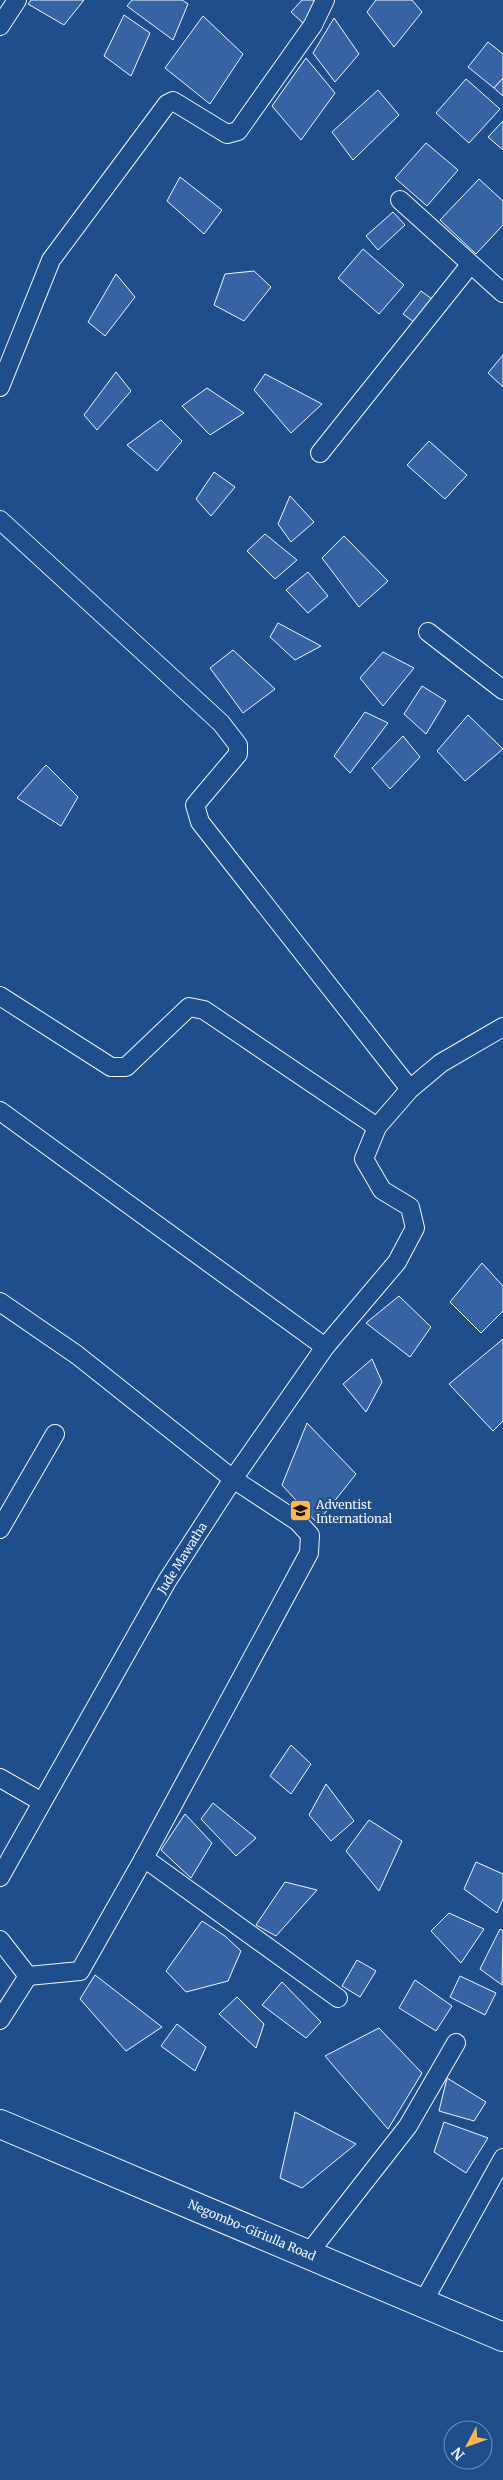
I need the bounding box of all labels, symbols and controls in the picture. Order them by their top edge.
place label: Adventist International [315,1497,393,1526]
school or university icon: Adventist International [288,1499,312,1523]
street label: Jude Mawatha [153,1519,210,1597]
street label: Negombo-Giriulla Road [186,2196,318,2264]
north arrow [443,2420,493,2470]
text: N [448,2443,469,2464]

